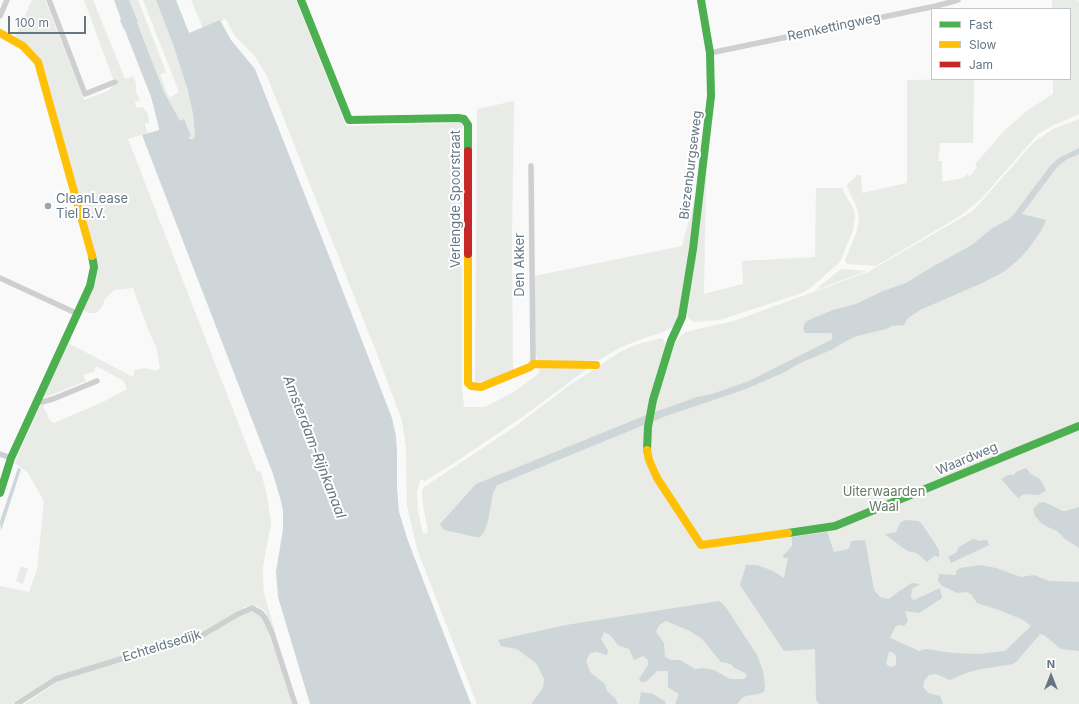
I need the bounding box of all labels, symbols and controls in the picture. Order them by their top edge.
scale bar [10,8,88,34]
legend [931,8,1071,80]
street label: Remkettingweg [786,10,882,44]
text: 100 m [15,15,49,30]
text: Fast [969,17,993,32]
text: Slow [969,37,996,52]
text: Jam [969,57,993,72]
street label: Biezenburgseweg [677,110,705,220]
street label: Verlengde Spoorstraat [448,130,464,268]
place label: CleanLease Tiel B.V. [56,191,128,222]
marker: CleanLease Tiel B.V. [43,201,53,211]
street label: Den Akker [512,233,528,297]
water label: Amsterdam-Rijnkanaal [279,373,349,521]
street label: Waardweg [934,439,1000,479]
park label: Uiterwaarden Waal [843,484,925,515]
street label: Echteldsedijk [121,627,203,665]
north arrow [1031,656,1071,696]
text: N [1047,657,1055,671]

